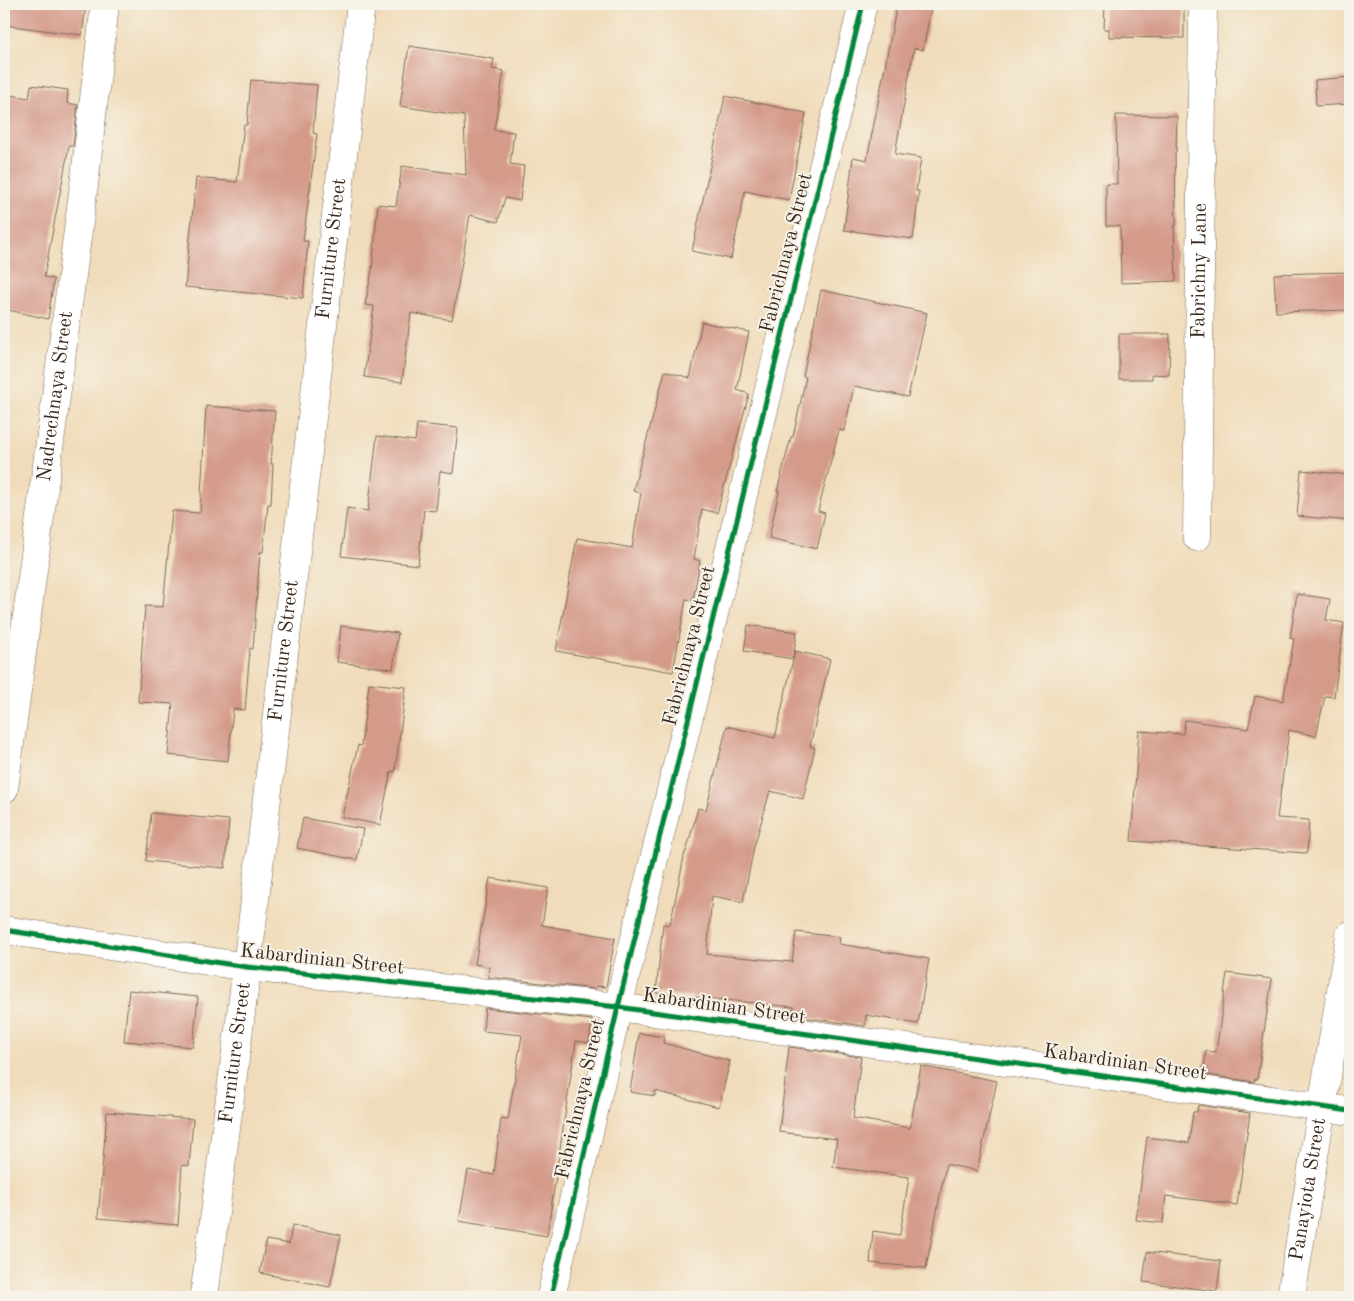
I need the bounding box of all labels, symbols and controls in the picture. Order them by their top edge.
street label: Fabrichnaya Street [757,171,817,335]
street label: Furniture Street [314,177,350,321]
street label: Fabrichny Lane [1189,203,1211,339]
street label: Nadrechnaya Street [35,310,77,483]
street label: Fabrichnaya Street [660,564,720,728]
street label: Furniture Street [266,579,303,723]
street label: Kabardinian Street [239,941,405,979]
street label: Furniture Street [217,981,255,1125]
street label: Kabardinian Street [641,986,807,1028]
street label: Fabrichnaya Street [553,1017,609,1181]
street label: Kabardinian Street [1042,1042,1208,1084]
street label: Panayiota Street [1287,1117,1330,1262]

